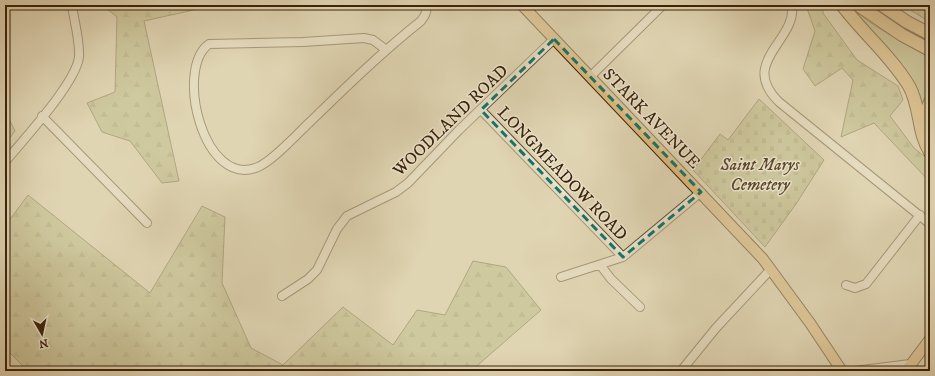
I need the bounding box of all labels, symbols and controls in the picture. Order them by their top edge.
street label: WOODLAND ROAD [388,60,513,182]
street label: STARK AVENUE [598,64,705,174]
street label: LONGMEADOW ROAD [492,102,632,246]
park label: Saint Marys Cemetery [720,154,800,196]
north arrow [22,314,62,354]
text: N [38,335,49,351]

